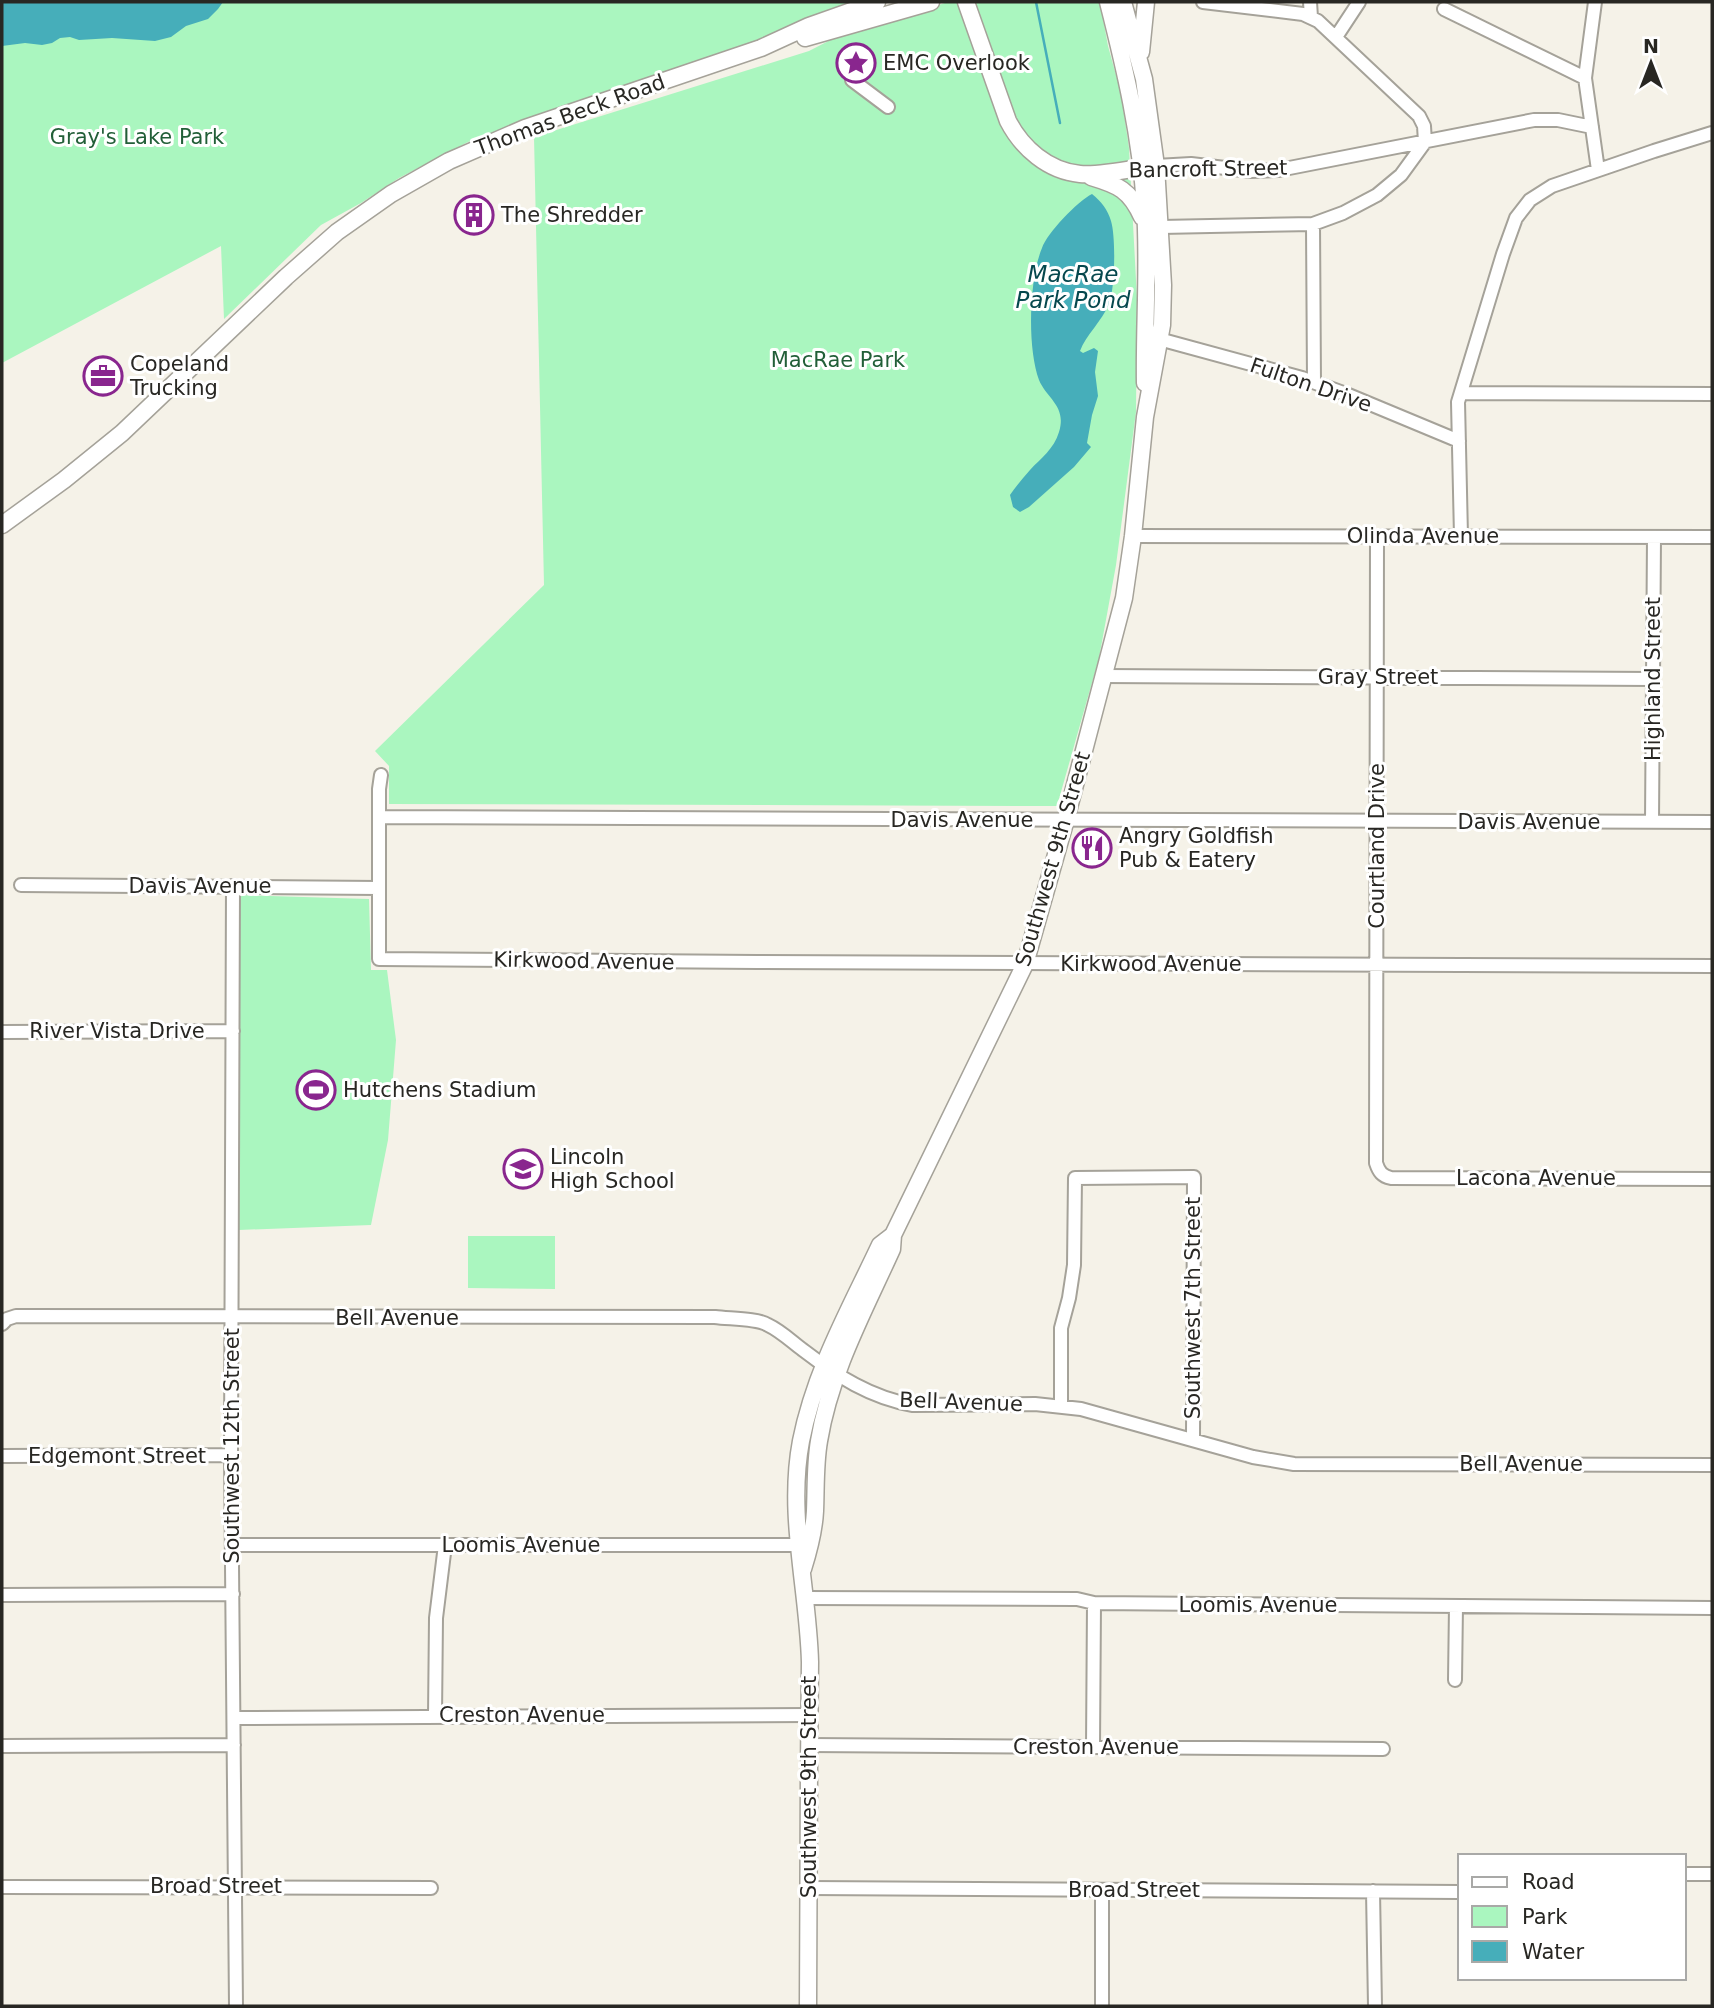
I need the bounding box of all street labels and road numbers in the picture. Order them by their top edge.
street label: Thomas Beck Road [471,69,668,161]
street label: Bancroft Street [1128,156,1288,182]
street label: Fulton Drive [1247,353,1375,417]
street label: Olinda Avenue [1347,524,1499,548]
street label: Highland Street [1641,597,1665,761]
street label: Gray Street [1318,665,1438,689]
street label: Southwest 9th Street [1011,749,1095,969]
street label: Courtland Drive [1365,763,1389,929]
street label: Davis Avenue [891,808,1033,832]
street label: Davis Avenue [1458,810,1600,834]
street label: Davis Avenue [129,874,271,898]
street label: Kirkwood Avenue [493,947,675,975]
street label: Kirkwood Avenue [1060,952,1242,976]
street label: River Vista Drive [29,1019,205,1043]
street label: Lacona Avenue [1456,1166,1616,1190]
street label: Southwest 7th Street [1181,1197,1205,1419]
street label: Bell Avenue [335,1306,459,1330]
street label: Southwest 12th Street [220,1328,244,1564]
street label: Bell Avenue [899,1388,1023,1416]
street label: Edgemont Street [28,1444,206,1468]
street label: Bell Avenue [1459,1452,1583,1476]
street label: Loomis Avenue [442,1533,600,1557]
street label: Loomis Avenue [1179,1593,1337,1617]
street label: Southwest 9th Street [797,1676,821,1898]
street label: Creston Avenue [439,1703,605,1727]
street label: Creston Avenue [1013,1735,1179,1759]
street label: Broad Street [150,1874,282,1898]
street label: Broad Street [1068,1878,1200,1902]

